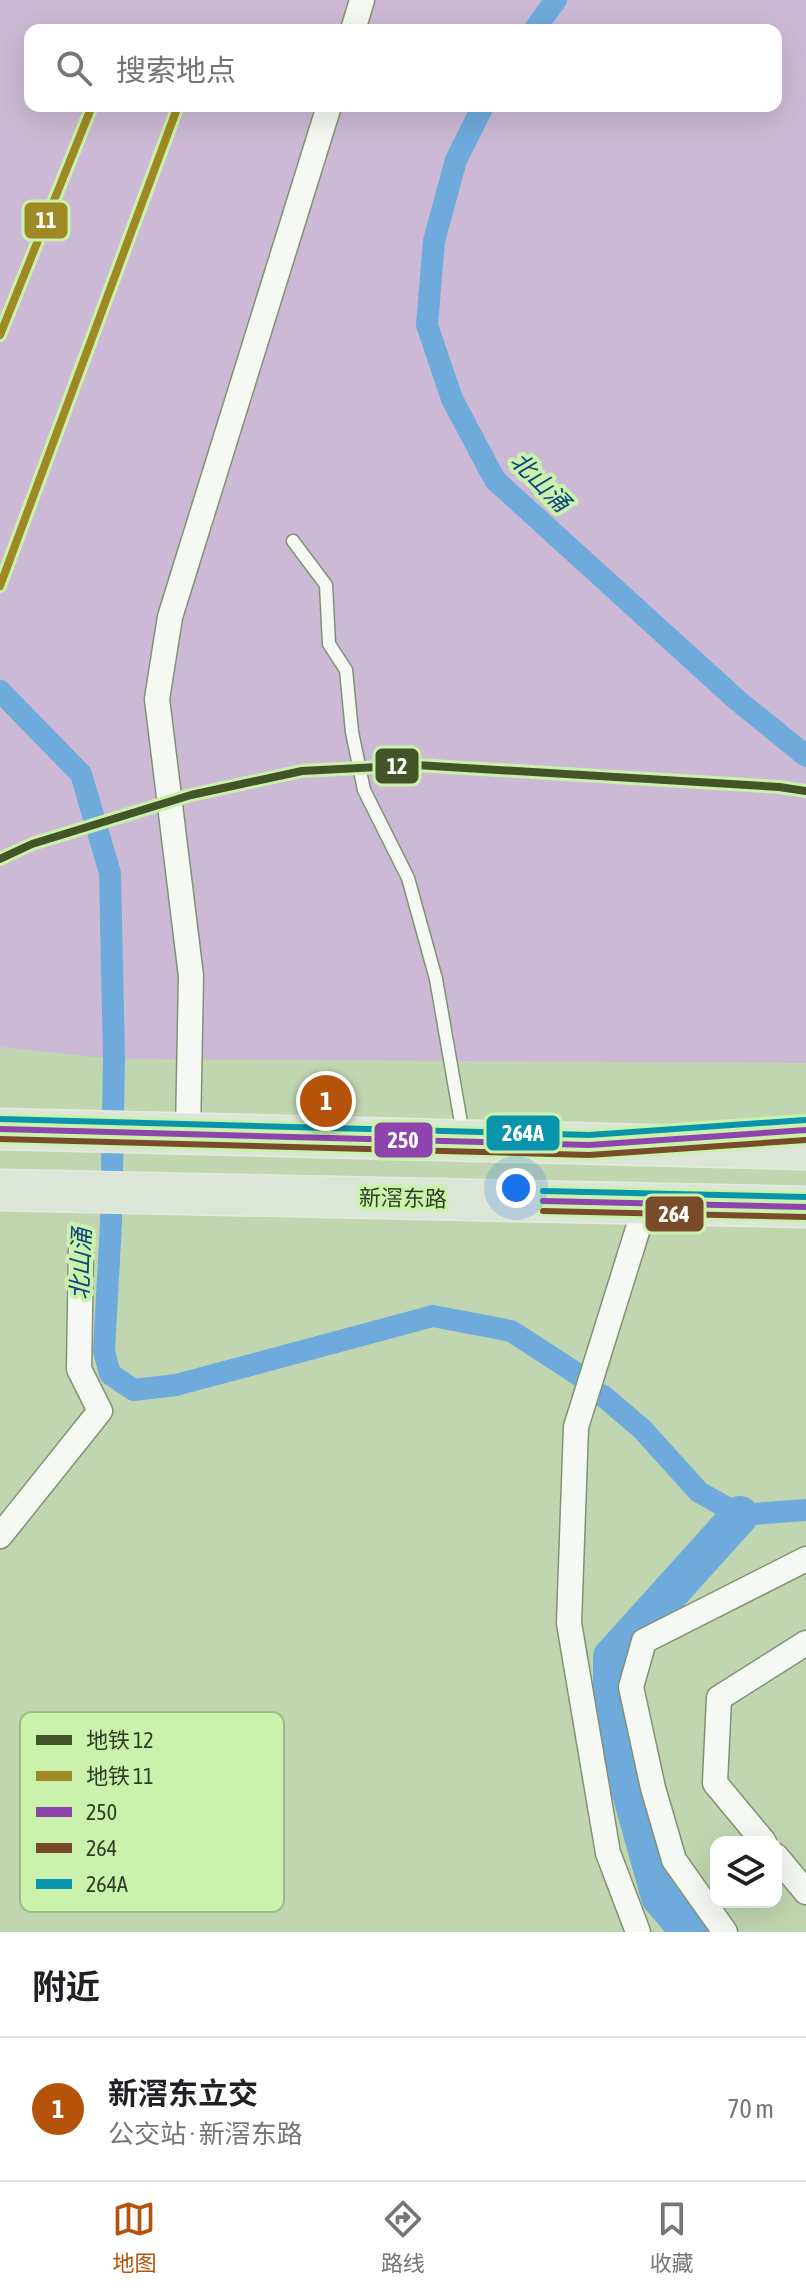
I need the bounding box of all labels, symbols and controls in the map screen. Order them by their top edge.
search box [24,24,782,112]
icon: search [52,46,96,90]
text: 搜索地点 [116,53,236,87]
line badge: 11 [23,201,69,240]
text: 11 [36,207,56,233]
water label: 北山涌 [505,447,577,519]
line badge: 12 [374,747,420,785]
text: 12 [387,753,407,779]
pin: 1 [300,1071,352,1131]
line badge: 264A [485,1114,561,1152]
text: 264A [502,1120,544,1146]
line badge: 250 [373,1121,434,1159]
text: 250 [387,1127,419,1153]
your location [496,1168,536,1208]
street label: 新滘东路 [359,1184,447,1212]
line badge: 264 [644,1195,705,1233]
text: 264 [658,1201,690,1227]
water label: 北山涌 [66,1225,95,1300]
legend [20,1712,284,1912]
text: 地铁 12 [86,1727,154,1753]
text: 地铁 11 [86,1763,154,1789]
text: 250 [86,1799,117,1825]
text: 264 [86,1835,117,1861]
map controls [710,1836,782,1908]
button: layers [710,1836,782,1908]
text: 264A [86,1871,128,1897]
text: 附近 [32,1967,100,2006]
text: 新滘东立交 [108,2076,258,2110]
text: 1 [52,2094,64,2124]
text: 70 m [727,2094,774,2124]
text: 公交站 · 新滘东路 [108,2119,303,2149]
tab: 地图 [112,2197,156,2277]
tab: 路线 [381,2197,425,2277]
tab: 收藏 [650,2197,694,2277]

